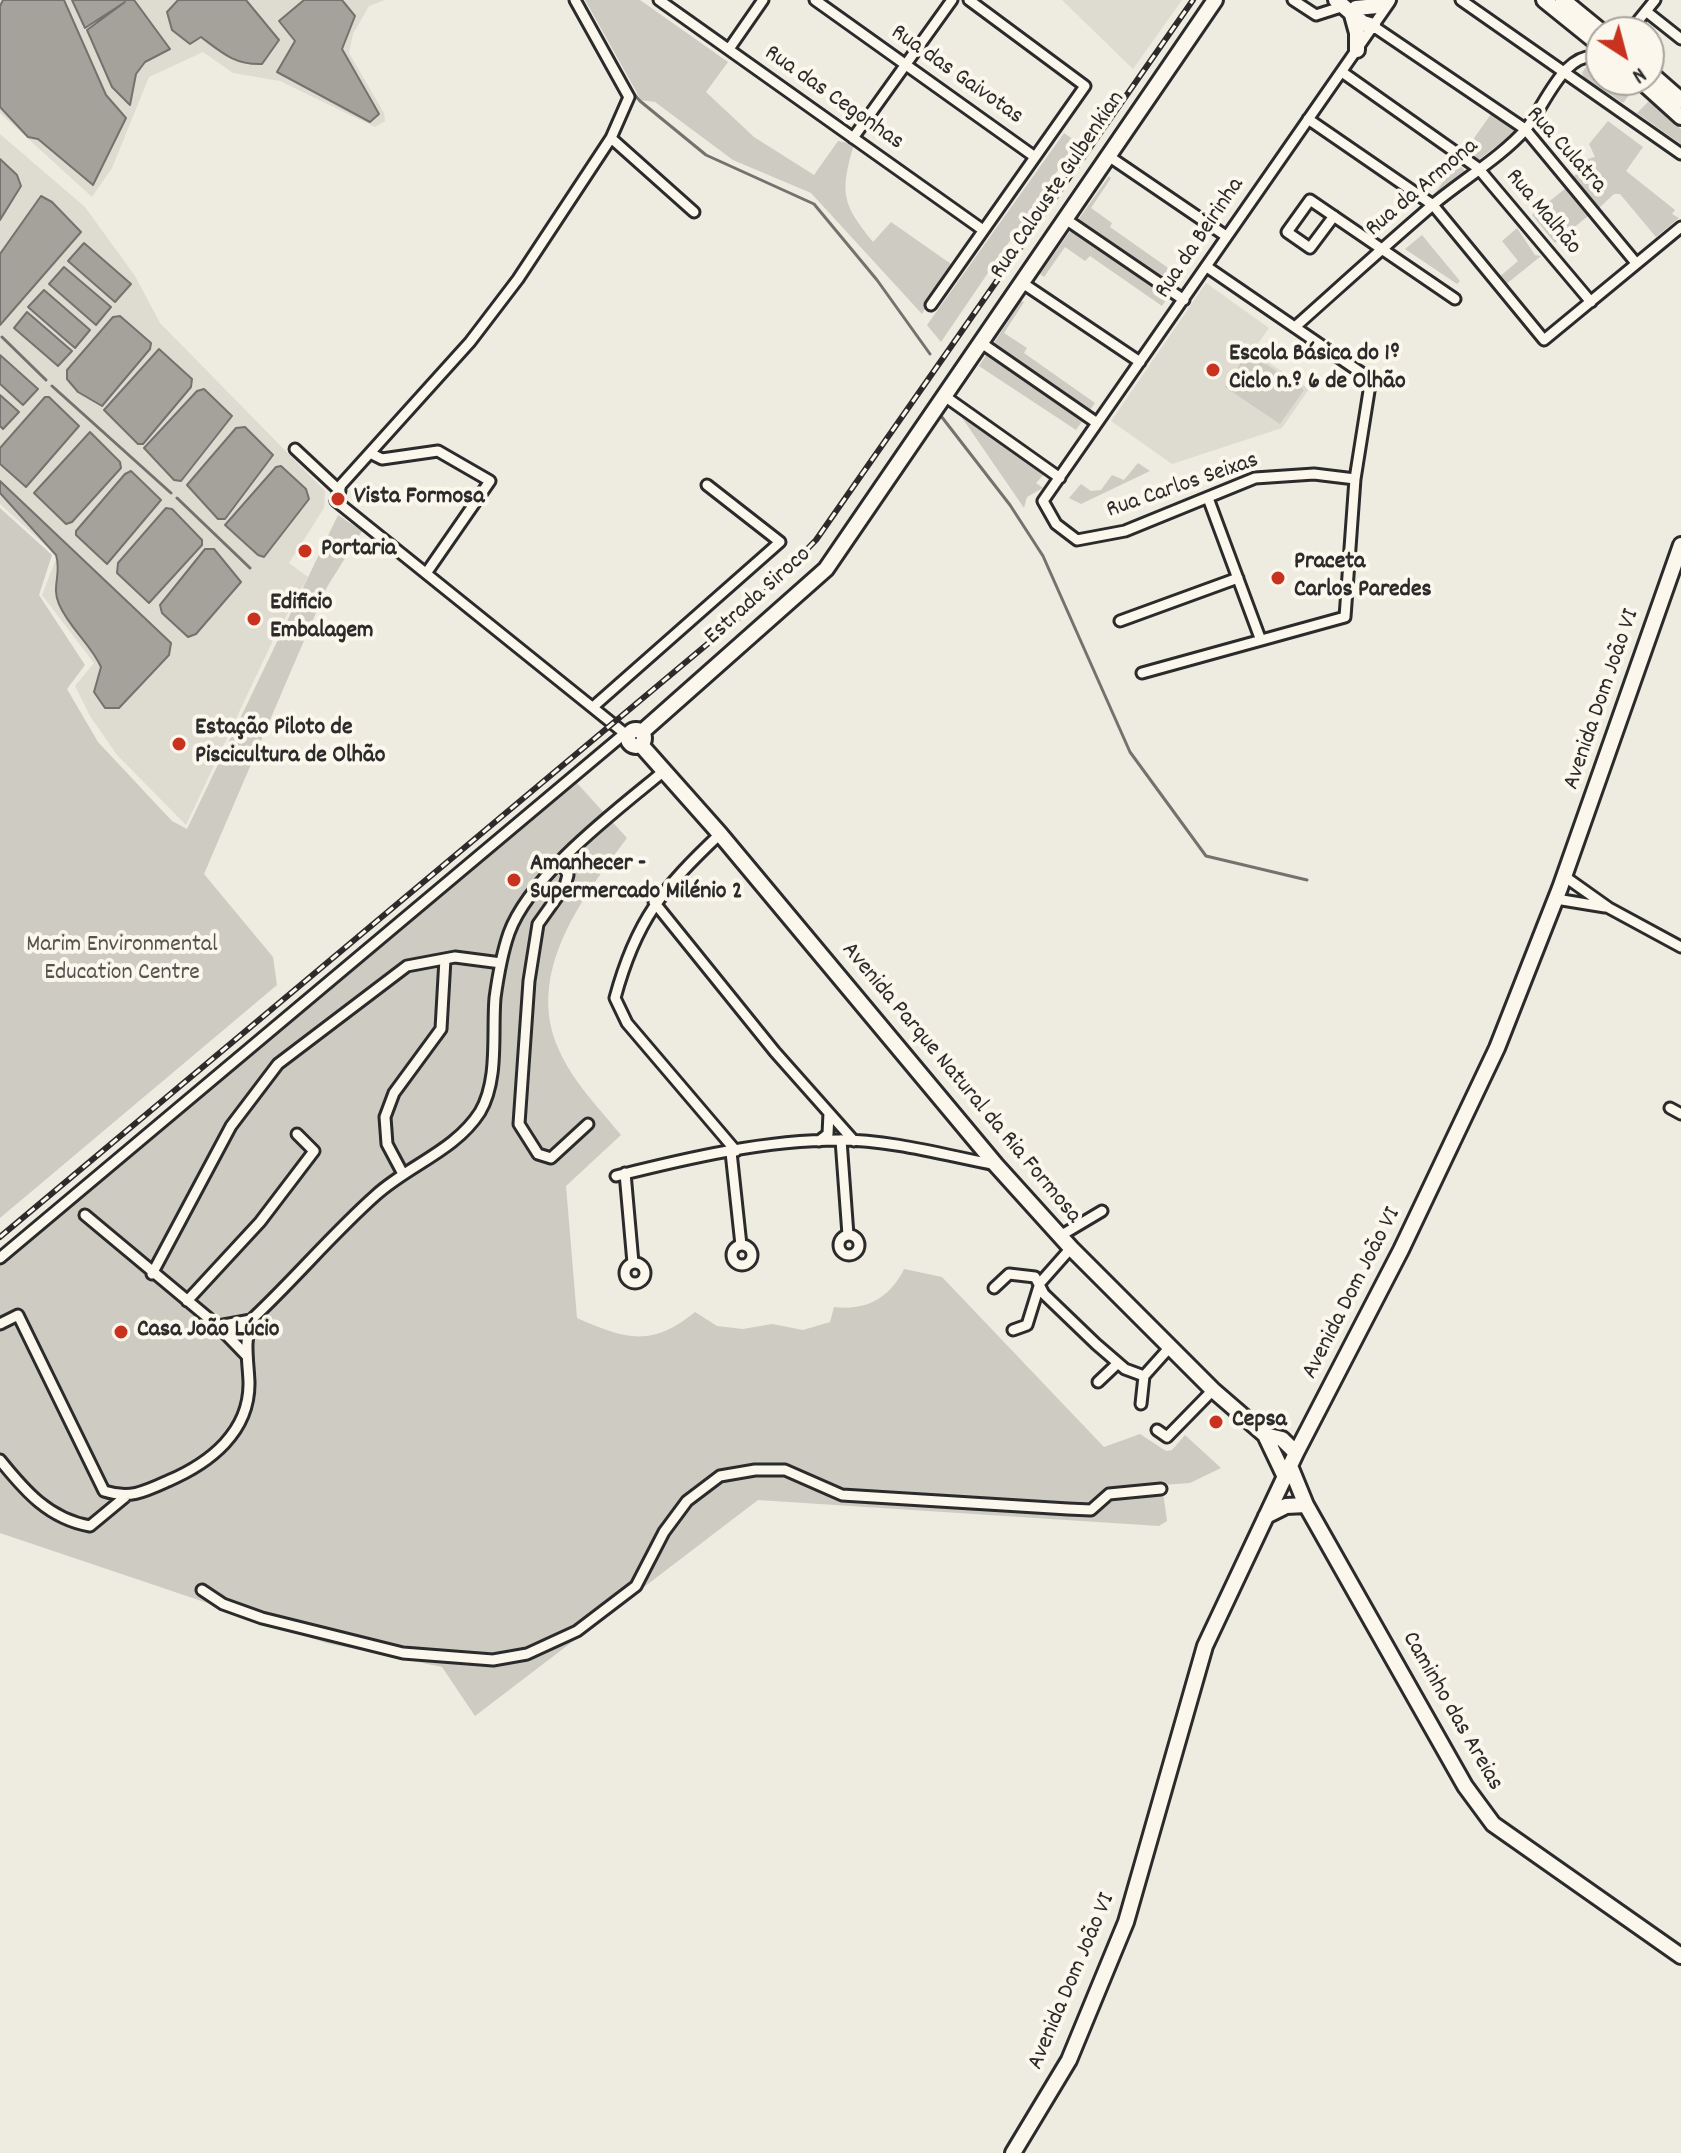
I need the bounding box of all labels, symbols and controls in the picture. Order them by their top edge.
north arrow [1585,16,1665,96]
street label: Rua das Gaivotas [884,20,1028,132]
street label: Rua das Cegonhas [758,40,908,158]
text: N [1625,58,1652,90]
street label: Rua Calouste Gulbenkian [985,87,1133,285]
street label: Rua Culatra [1519,102,1611,200]
street label: Rua da Armona [1361,134,1485,244]
street label: Rua Malhão [1498,164,1586,262]
street label: Rua da Beirinha [1150,173,1252,305]
place label: Escola Básica do 1º Ciclo n.º 6 de Olhão [1229,342,1406,398]
marker: Escola Básica do 1º Ciclo n.º 6 de Olhão [1204,361,1222,379]
street label: Rua Carlos Seixas [1103,448,1263,526]
place label: Vista Formosa [354,485,484,513]
marker: Vista Formosa [329,490,347,508]
place label: Portaria [321,537,396,565]
marker: Portaria [296,542,314,560]
street label: Estrada Siroco [700,542,818,652]
place label: Praceta Carlos Paredes [1294,550,1432,606]
marker: Praceta Carlos Paredes [1269,569,1287,587]
place label: Edificio Embalagem [270,591,374,647]
street label: Avenida Dom João VI [1559,606,1647,794]
marker: Edificio Embalagem [245,610,263,628]
place label: Estação Piloto de Piscicultura de Olhão [195,716,385,772]
marker: Estação Piloto de Piscicultura de Olhão [170,735,188,753]
place label: Amanhecer - Supermercado Milénio 2 [530,852,742,908]
marker: Amanhecer - Supermercado Milénio 2 [505,871,523,889]
park label: Marim Environmental Education Centre [26,933,218,989]
street label: Avenida Parque Natural da Ria Formosa [834,937,1086,1231]
street label: Avenida Dom João VI [1297,1203,1409,1385]
place label: Casa João Lúcio [137,1318,279,1346]
marker: Casa João Lúcio [112,1323,130,1341]
place label: Cepsa [1232,1408,1287,1436]
marker: Cepsa [1207,1413,1225,1431]
street label: Caminho das Areias [1394,1627,1508,1797]
street label: Avenida Dom João VI [1023,1889,1123,2075]

